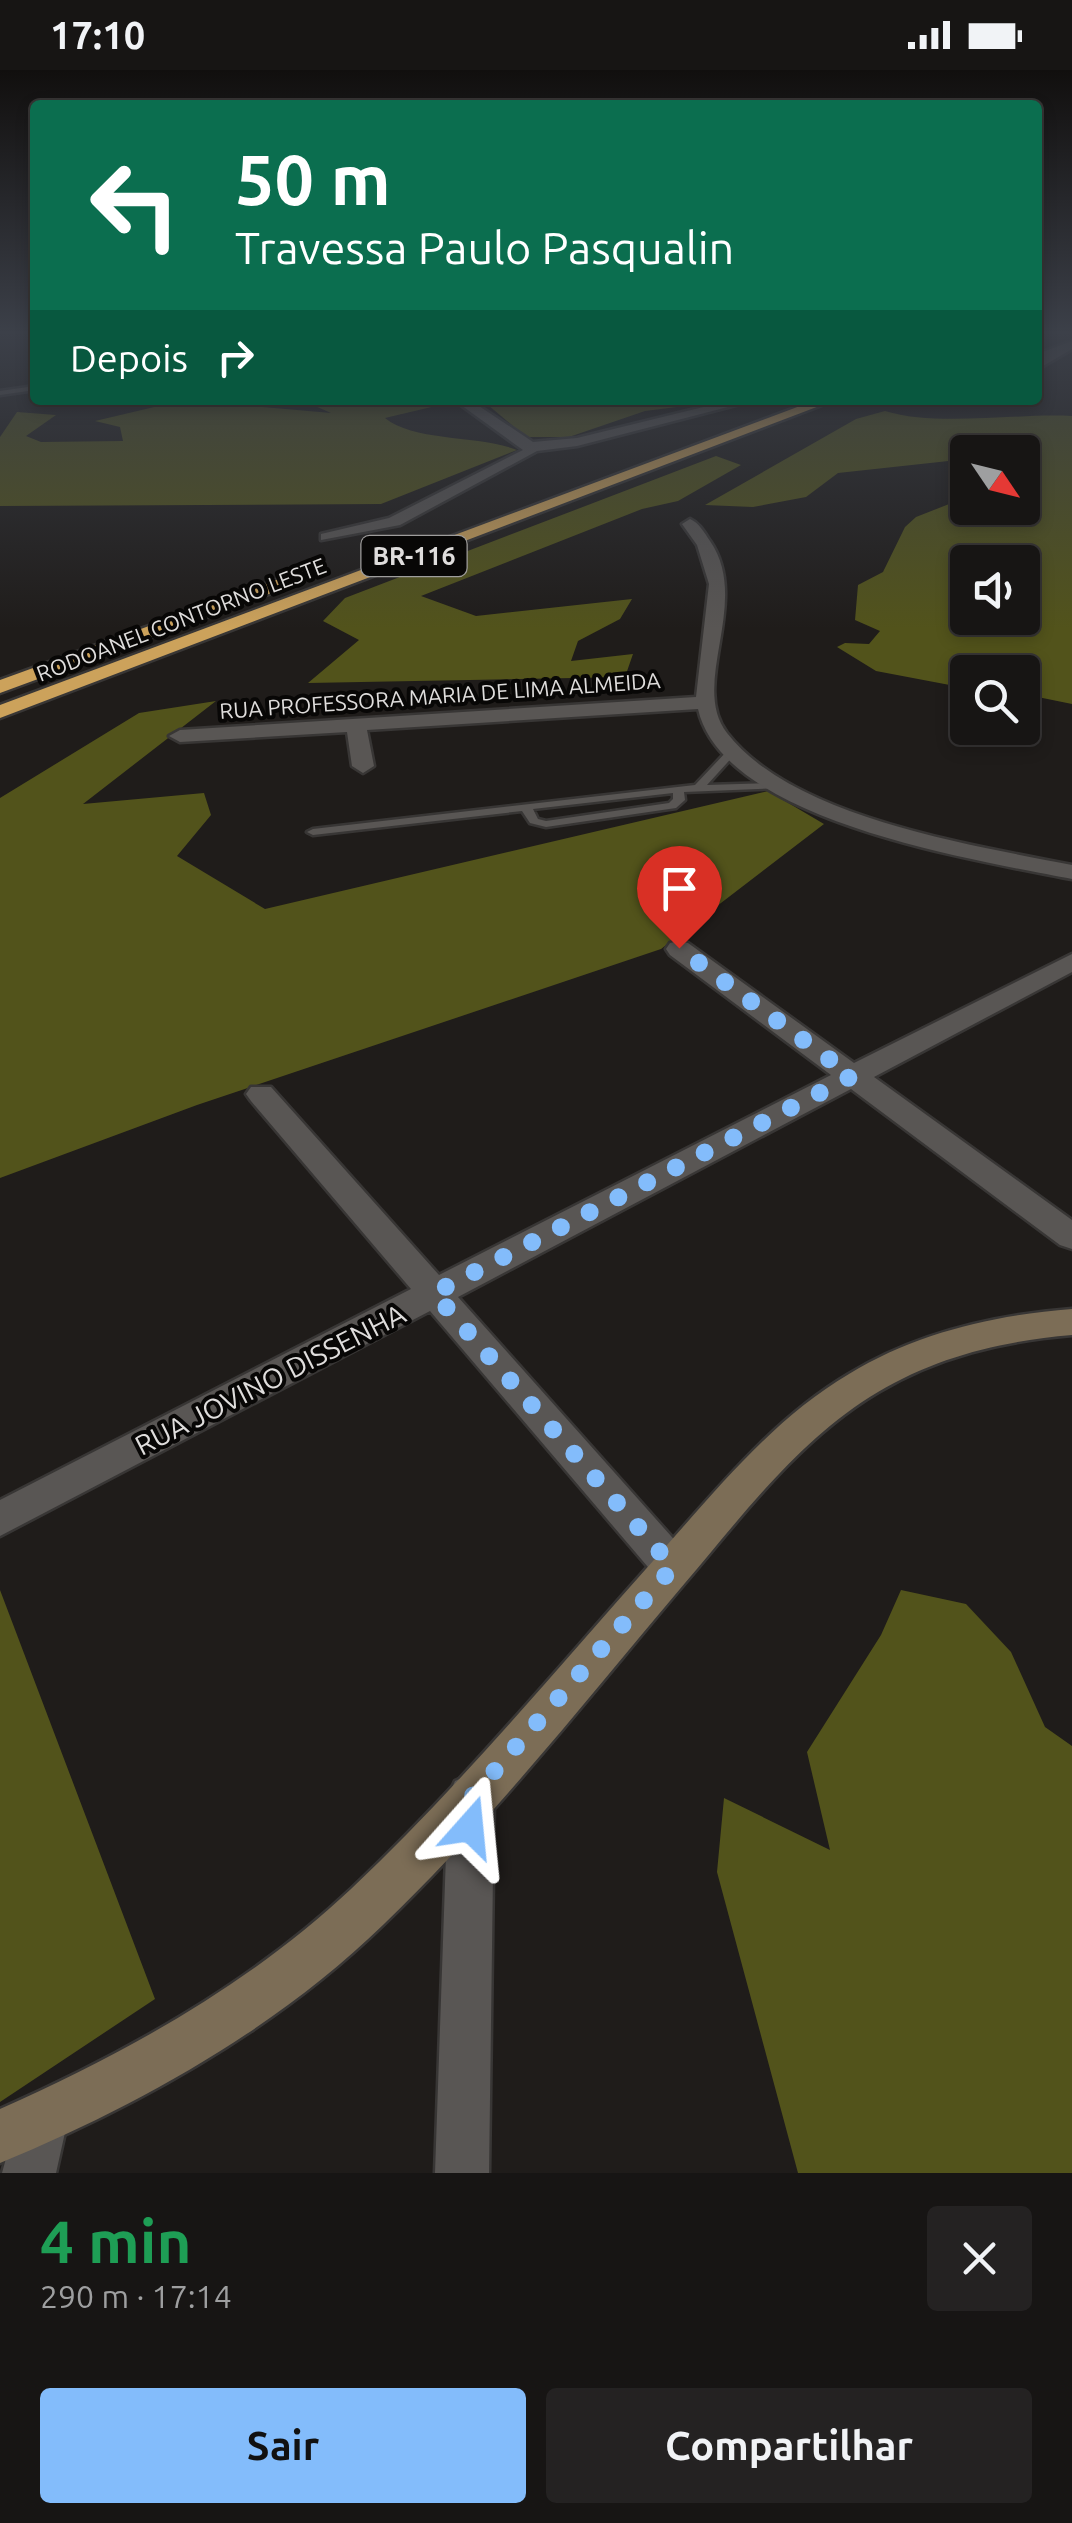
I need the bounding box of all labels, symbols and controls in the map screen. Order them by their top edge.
text: 17:10 [50,14,145,56]
icon: left [70,140,200,270]
text: 50 m [235,140,391,218]
text: Travessa Paulo Pasqualin [235,222,734,273]
icon: right [208,330,263,385]
text: Depois [70,337,188,379]
north arrow [950,435,1040,525]
map controls [950,435,1040,745]
road number: BR-116 [362,536,466,576]
button: sound [950,545,1040,635]
street label: RODOANEL CONTORNO LESTE [33,552,329,686]
button: search [950,655,1040,745]
street label: RUA PROFESSORA MARIA DE LIMA ALMEIDA [219,667,662,723]
pin [637,846,722,949]
icon: arrive [652,861,707,916]
street label: RUA JOVINO DISSENHA [130,1297,410,1461]
position arrow [418,1775,522,1879]
button: close [927,2206,1032,2311]
text: 4 min [40,2207,192,2274]
text: 290 m · 17:14 [40,2278,232,2314]
button: Sair [40,2388,526,2503]
button: Compartilhar [546,2388,1032,2503]

